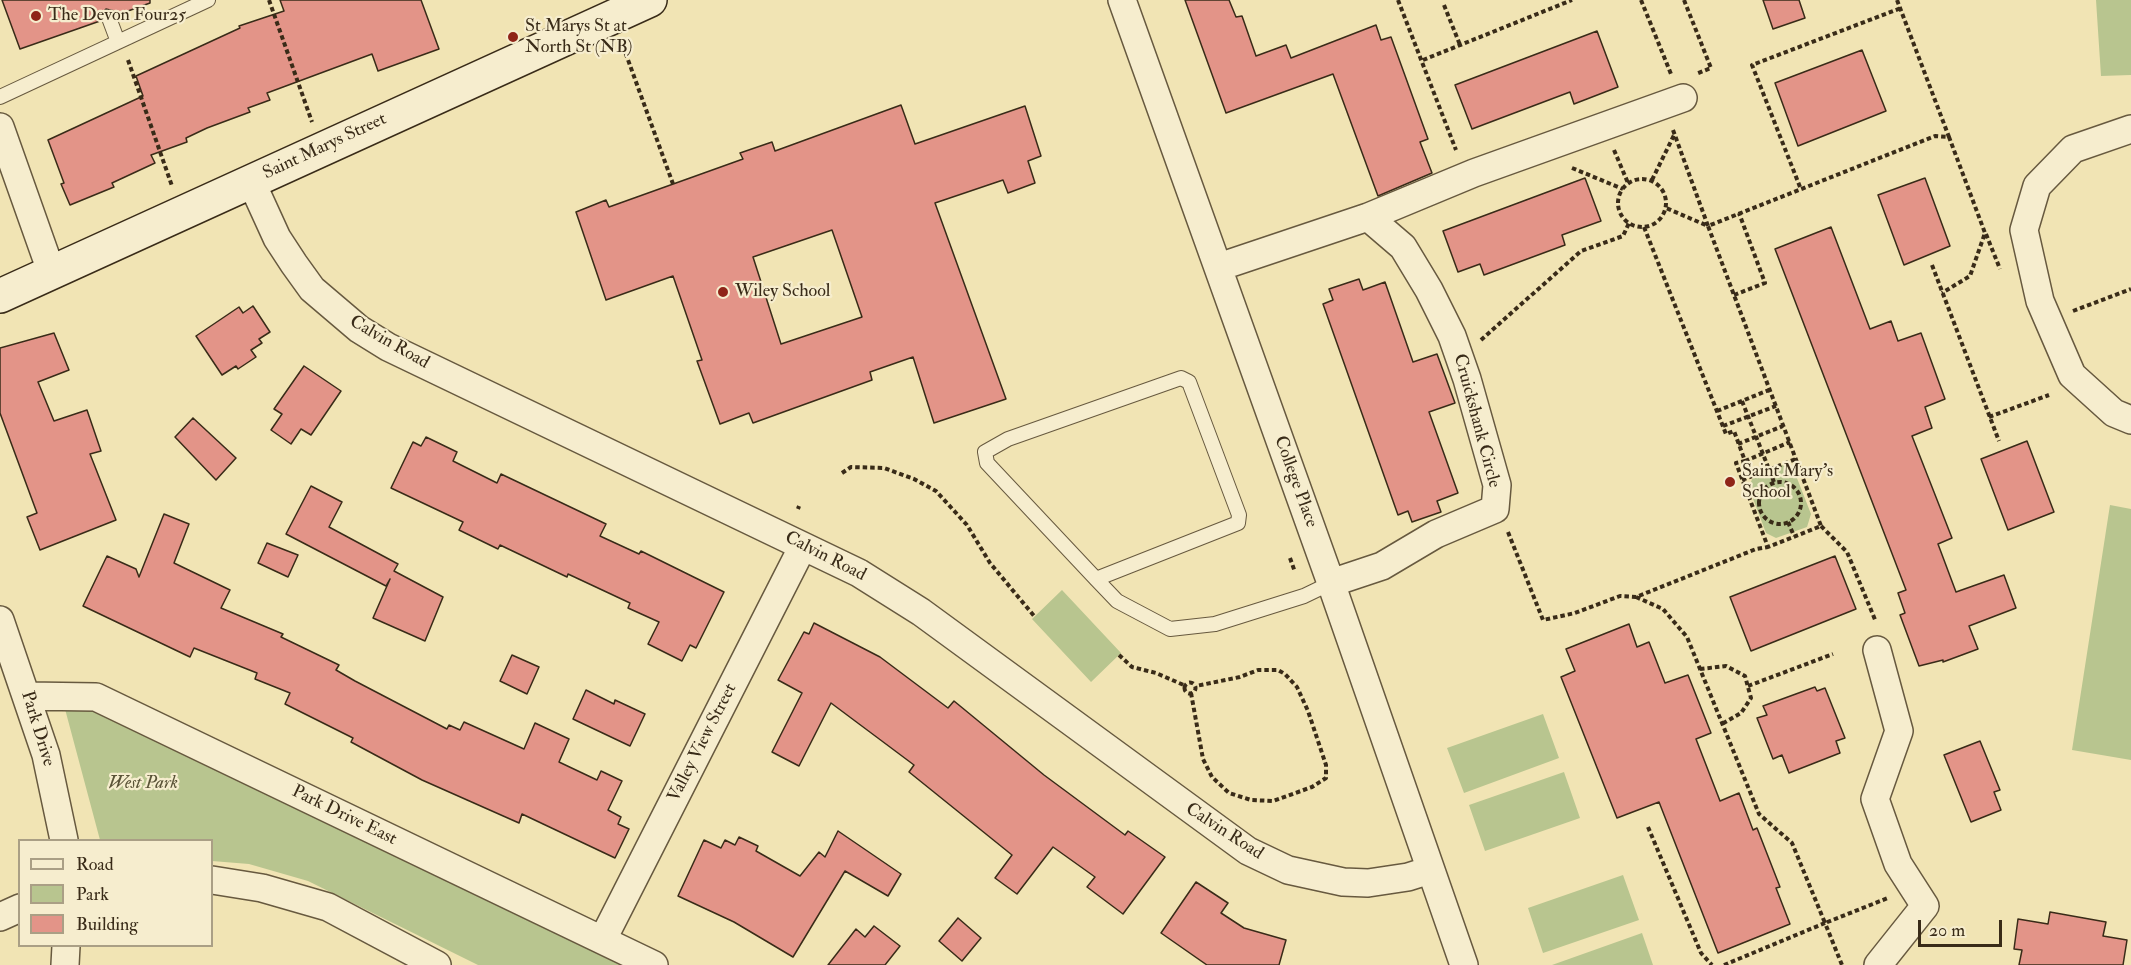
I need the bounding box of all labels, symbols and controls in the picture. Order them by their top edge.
place label: The Devon Four25 [48,5,186,27]
marker: The Devon Four25 [29,9,43,23]
place label: St Marys St at North St (NB) [525,16,632,58]
marker: St Marys St at North St (NB) [506,30,520,44]
street label: Saint Marys Street [260,109,390,185]
place label: Wiley School [735,281,830,303]
marker: Wiley School [716,285,730,299]
street label: Calvin Road [345,312,433,374]
street label: Cruickshank Circle [1448,352,1504,490]
street label: College Place [1268,433,1322,531]
place label: Saint Mary's School [1742,461,1833,504]
marker: Saint Mary's School [1723,475,1737,489]
street label: Calvin Road [781,527,869,587]
street label: Valley View Street [664,680,742,806]
street label: Park Drive [15,689,59,769]
park label: West Park [108,773,178,795]
street label: Park Drive East [288,781,400,851]
street label: Calvin Road [1181,799,1267,865]
legend [18,839,213,947]
text: Road [76,853,114,876]
text: Park [76,883,109,906]
scale bar [1921,908,2005,946]
text: Building [76,913,138,936]
text: 20 m [1929,919,1965,942]

